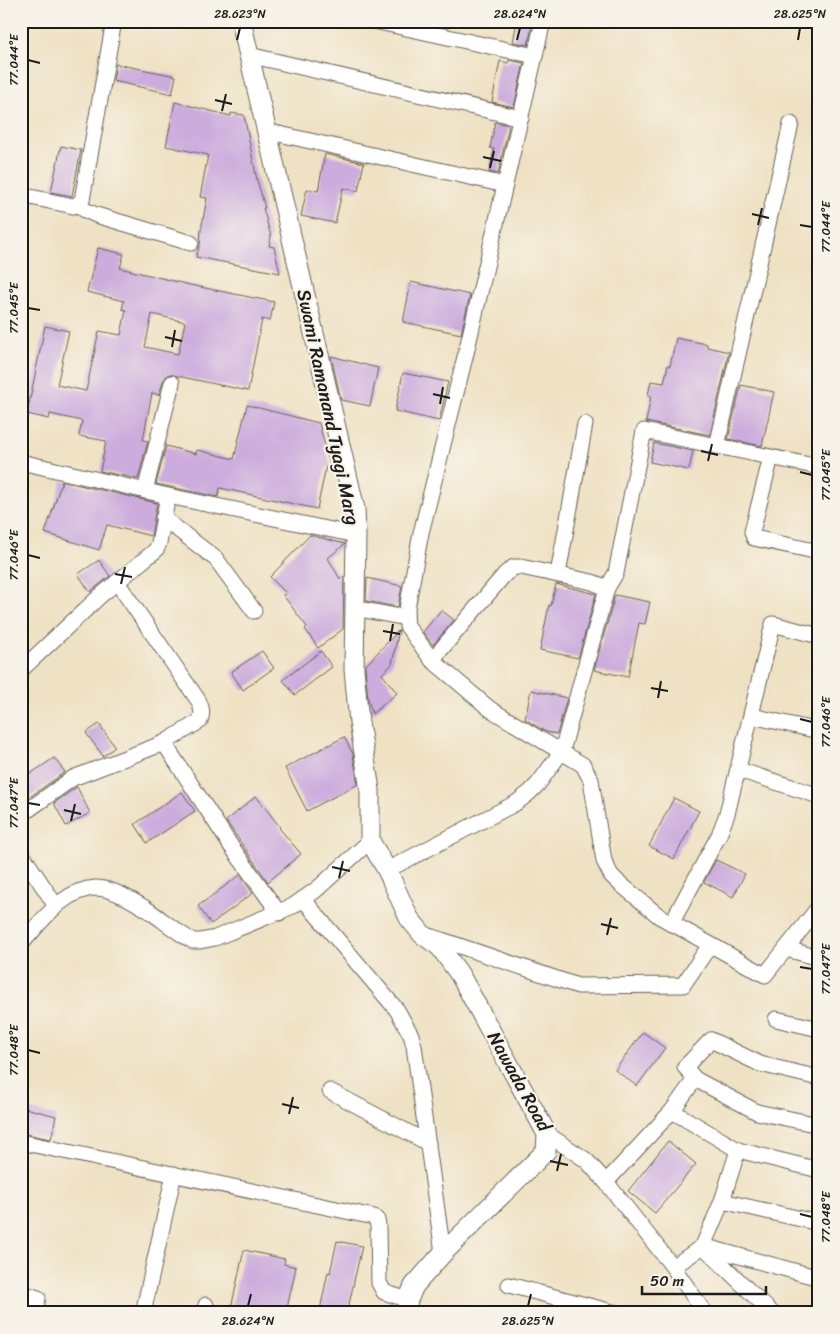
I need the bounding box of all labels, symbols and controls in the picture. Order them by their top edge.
text: 28.623°N [214,3,266,25]
text: 28.624°N [494,3,547,25]
text: 28.625°N [774,3,827,25]
text: 77.044°E [3,33,25,86]
text: 77.044°E [815,200,837,253]
text: 77.045°E [3,281,25,334]
street label: Swami Ramanand Tyagi Marg [287,286,370,529]
text: 77.045°E [815,448,837,501]
text: 77.046°E [3,528,25,581]
text: 77.046°E [815,695,837,748]
text: 77.047°E [3,776,25,829]
text: 77.047°E [815,942,837,995]
text: 77.048°E [3,1023,25,1076]
street label: Nawada Road [478,1025,562,1139]
text: 77.048°E [815,1190,837,1243]
scale bar [642,1264,766,1296]
text: 50 m [650,1268,685,1294]
text: 28.624°N [222,1310,275,1332]
text: 28.625°N [502,1310,555,1332]

